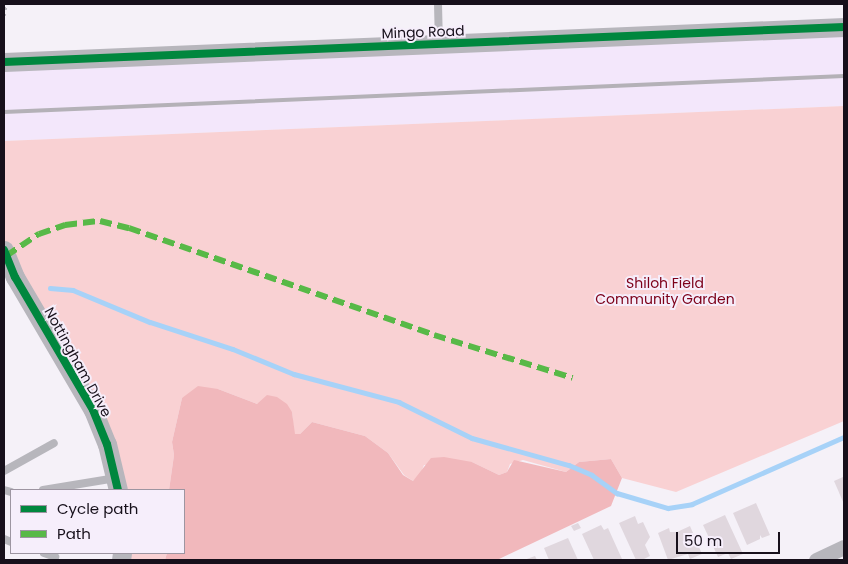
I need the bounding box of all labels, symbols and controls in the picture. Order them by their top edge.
street label: Mingo Road [381,22,465,42]
park label: Shiloh Field Community Garden [595,275,735,308]
street label: Nottingham Drive [41,304,115,420]
legend [10,489,185,554]
text: Cycle path [57,498,138,519]
scale bar [678,522,782,554]
text: Path [57,523,91,544]
text: 50 m [684,530,722,551]

